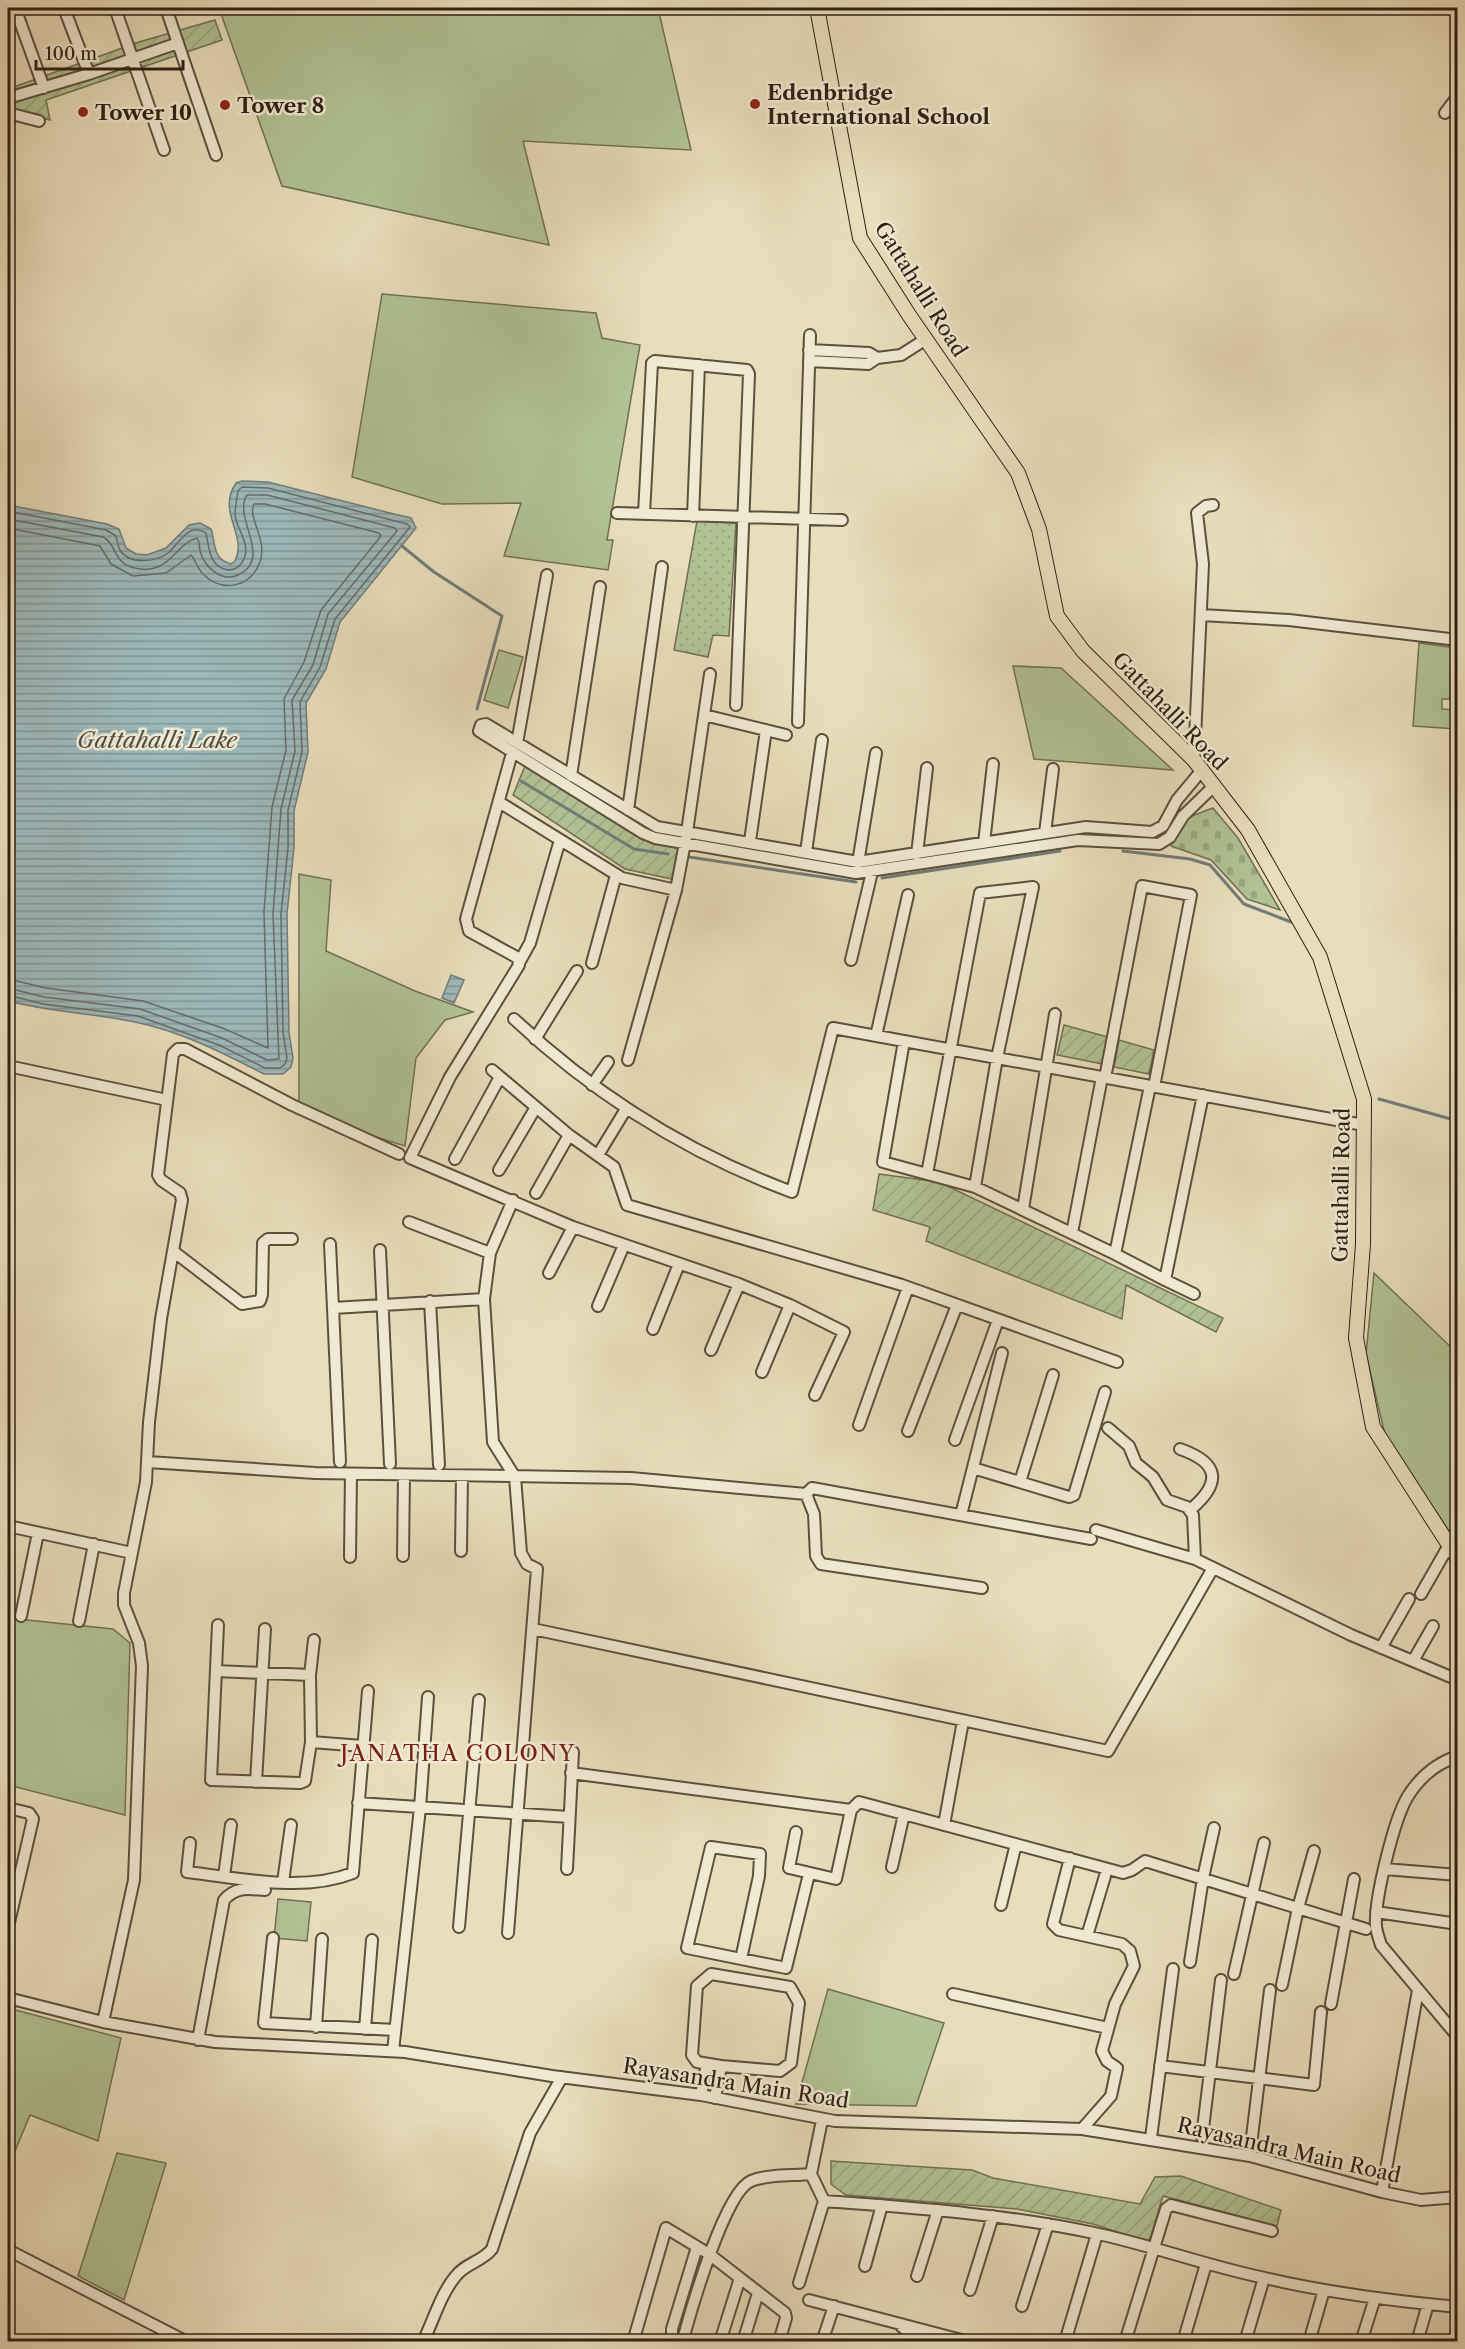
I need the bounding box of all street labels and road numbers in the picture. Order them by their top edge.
street label: Gattahalli Road [869,217,973,361]
street label: Gattahalli Road [1107,647,1233,775]
street label: Gattahalli Road [1327,1107,1355,1262]
street label: Rayasandra Main Road [621,2053,851,2113]
street label: Rayasandra Main Road [1175,2112,1403,2188]

